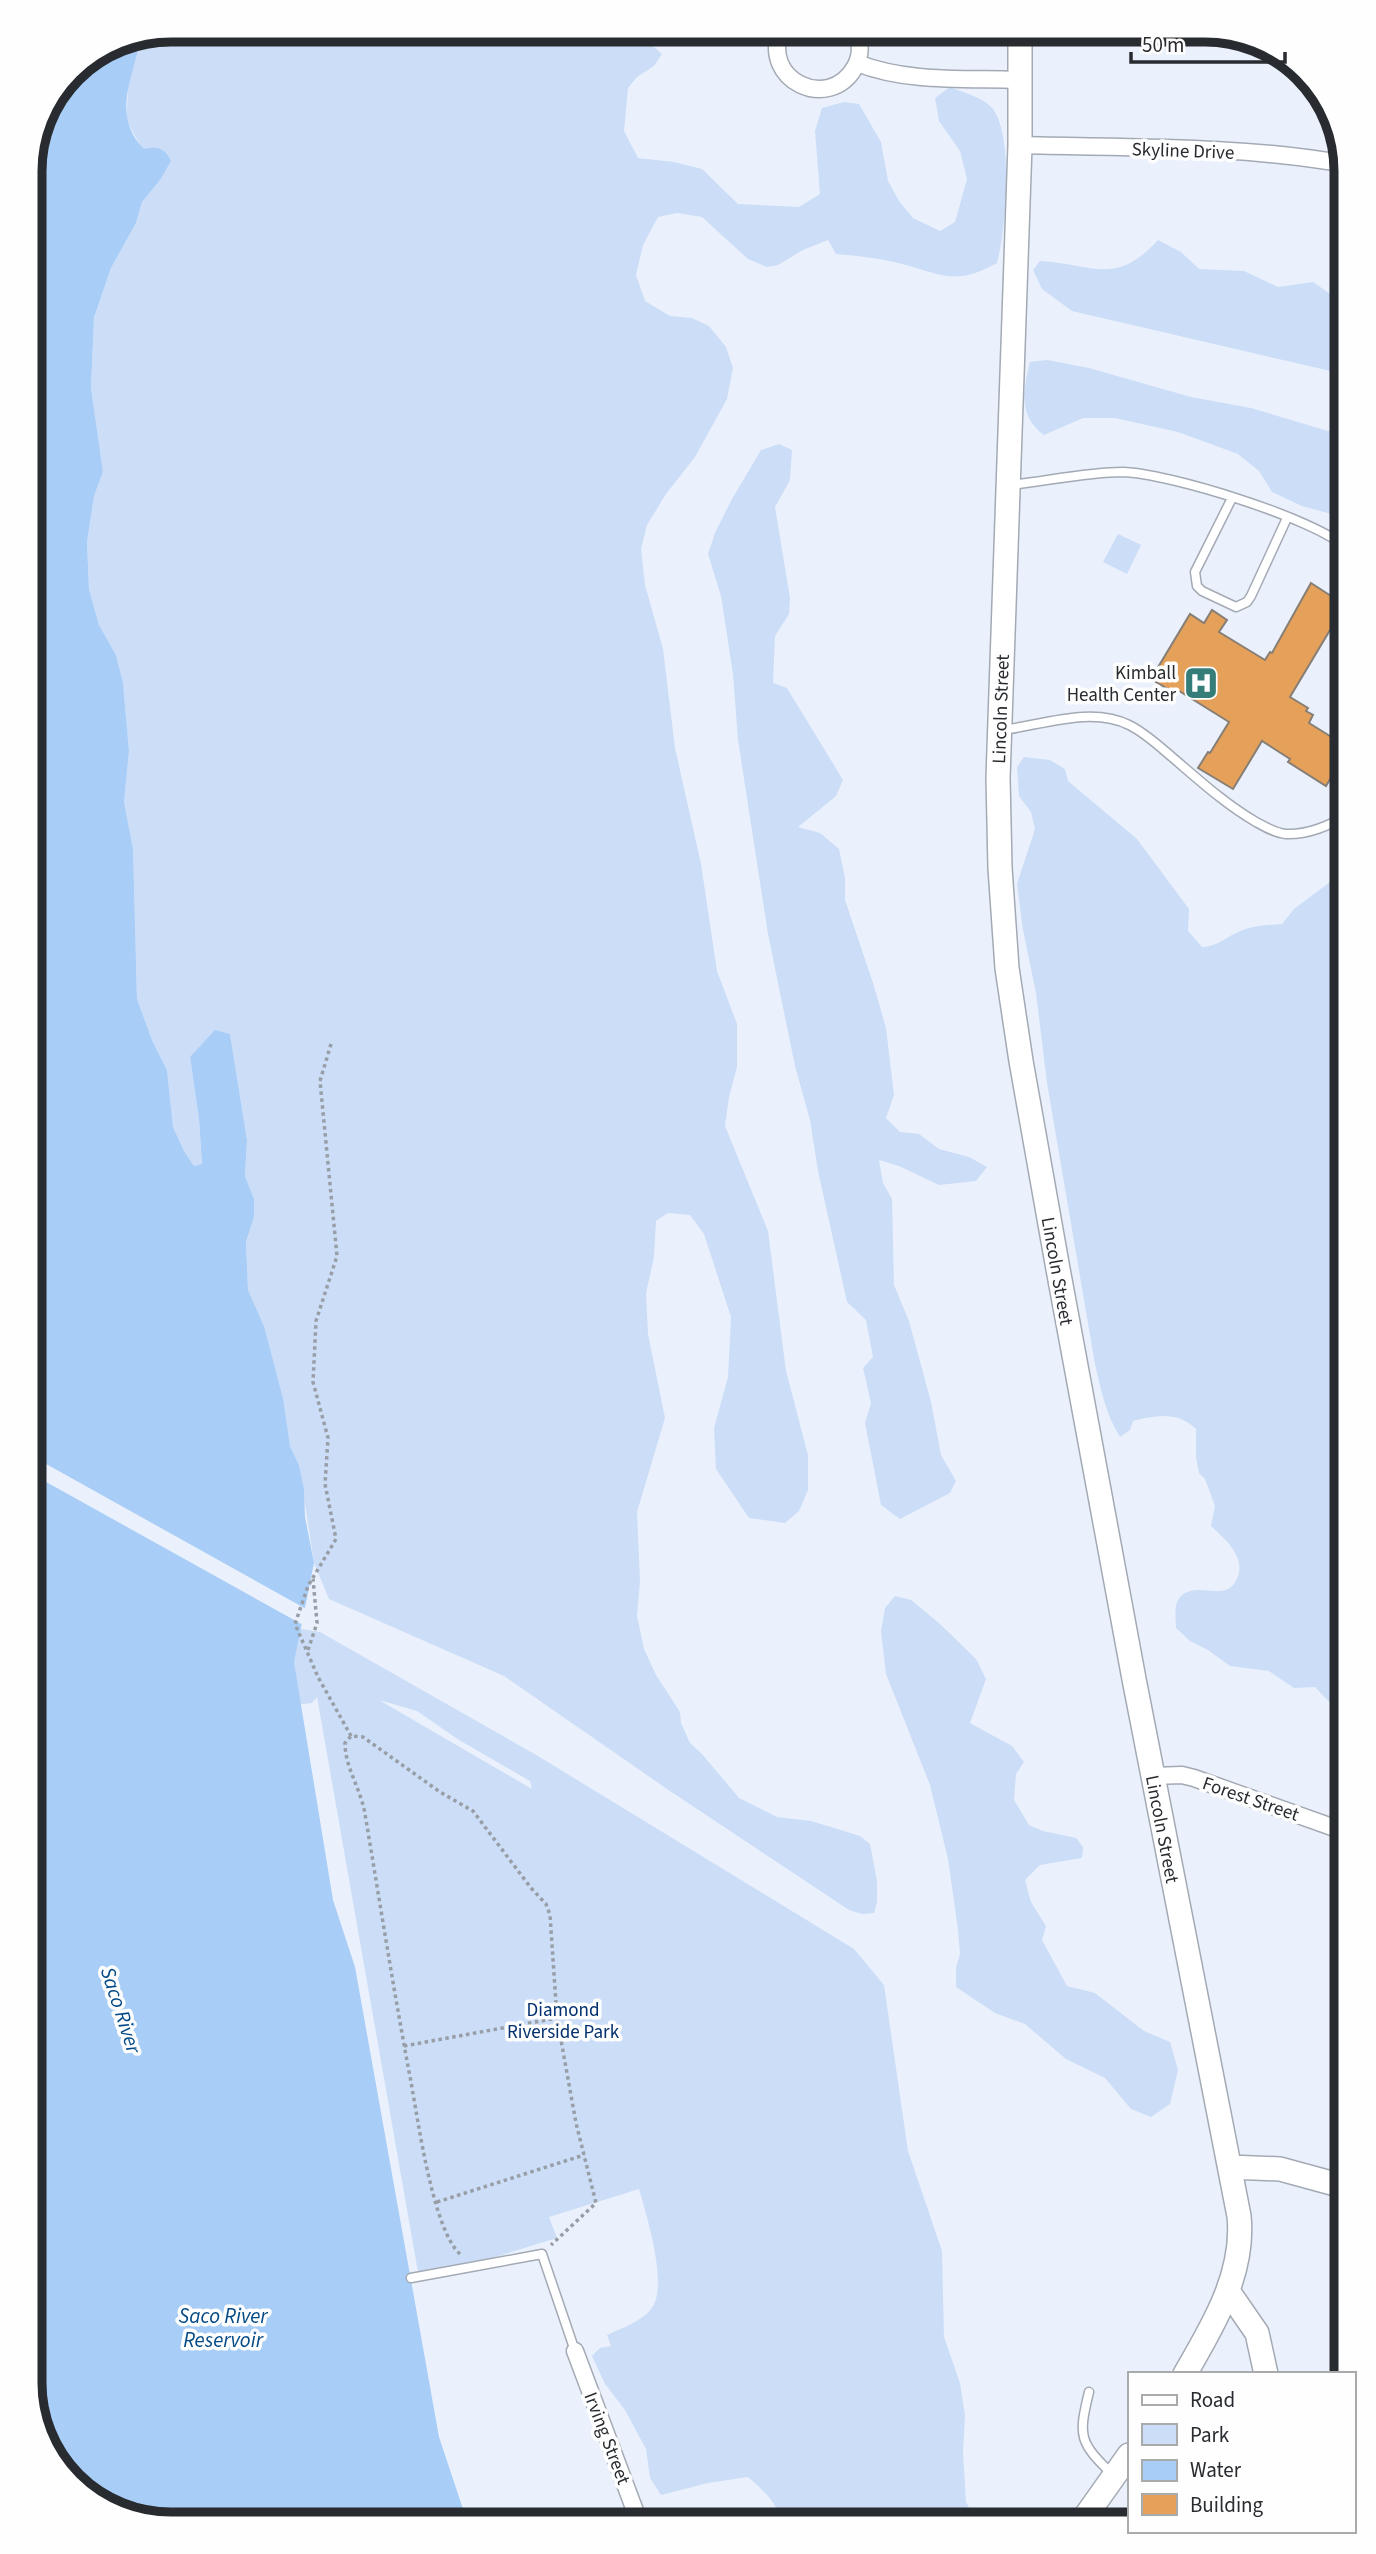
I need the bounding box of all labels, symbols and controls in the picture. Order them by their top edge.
scale bar [1131,21,1285,65]
text: 50 m [1142,30,1184,60]
street label: Skyline Drive [1131,136,1235,167]
street label: Lincoln Street [986,653,1017,764]
place label: Kimball Health Center [1067,660,1176,709]
hospital icon: Kimball Health Center [1182,664,1220,702]
street label: Lincoln Street [1034,1215,1079,1328]
street label: Forest Street [1199,1770,1303,1829]
street label: Lincoln Street [1138,1773,1185,1886]
water label: Saco River [93,1963,149,2058]
park label: Diamond Riverside Park [507,1997,620,2046]
water label: Saco River Reservoir [179,2301,268,2355]
legend [1128,2372,1355,2533]
text: Road [1190,2385,1235,2415]
street label: Irving Street [577,2388,637,2489]
text: Park [1190,2420,1230,2450]
text: Water [1190,2455,1242,2485]
text: Building [1190,2490,1264,2520]

